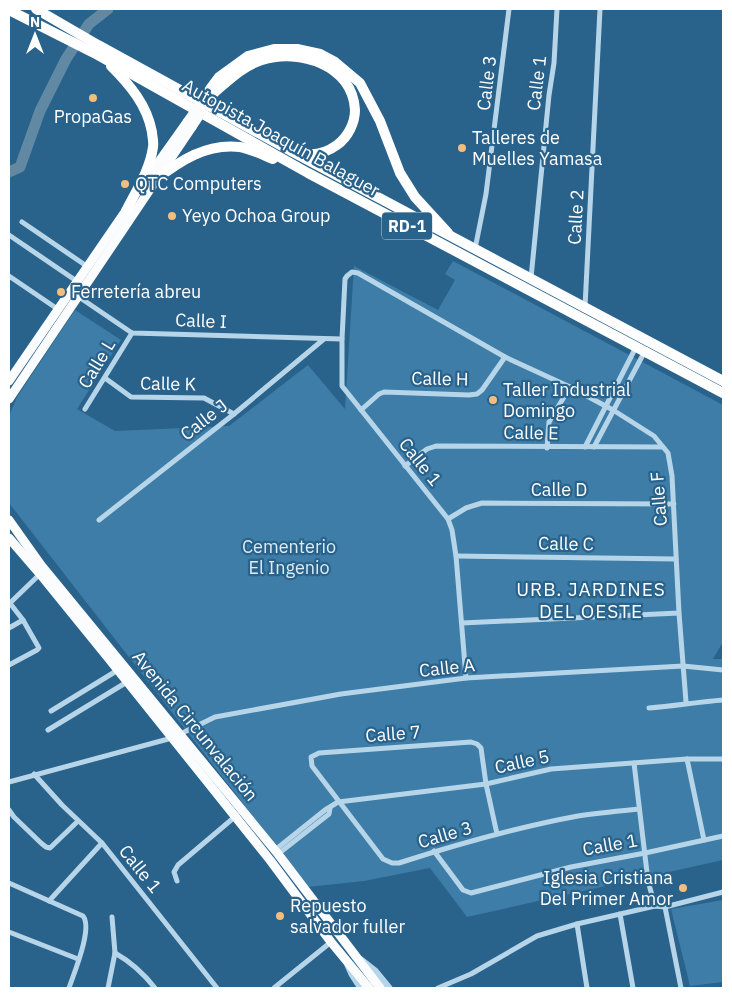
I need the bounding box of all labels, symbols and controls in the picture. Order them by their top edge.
north arrow [10,10,60,60]
text: N [30,13,40,31]
street label: Calle 3 [472,54,501,112]
street label: Calle 1 [522,54,551,112]
street label: Autopista Joaquín Balaguer [178,74,384,202]
marker: PropaGas [87,92,99,104]
place label: PropaGas [54,105,132,128]
place label: Talleres de Muelles Yamasa [472,126,603,170]
marker: Talleres de Muelles Yamasa [456,142,468,154]
place label: QTC Computers [135,172,262,195]
marker: QTC Computers [119,178,131,190]
street label: Calle 2 [563,189,588,245]
place label: Yeyo Ochoa Group [182,204,331,227]
marker: Yeyo Ochoa Group [166,210,178,222]
road number: RD-1 [382,212,432,240]
place label: Ferretería abreu [71,280,201,303]
marker: Ferretería abreu [55,286,67,298]
street label: Calle I [175,308,227,333]
street label: Calle L [73,335,120,393]
street label: Calle H [411,367,469,390]
street label: Calle K [140,372,197,395]
place label: Taller Industrial Domingo [503,378,631,422]
street label: Calle J [175,394,232,445]
marker: Taller Industrial Domingo [487,394,499,406]
street label: Calle E [503,421,559,444]
street label: Calle 1 [394,433,447,490]
street label: Calle F [645,471,672,527]
street label: Calle D [531,478,587,501]
street label: Calle C [538,532,594,555]
park label: Cementerio El Ingenio [242,535,336,579]
district label: URB. JARDINES DEL OESTE [516,577,666,623]
street label: Avenida Circunvalación [128,646,263,806]
street label: Calle A [418,653,477,682]
street label: Calle 7 [365,720,421,747]
street label: Calle 5 [492,745,551,779]
street label: Calle 3 [415,816,475,853]
street label: Calle 1 [581,828,639,861]
street label: Calle 1 [114,840,167,897]
place label: Iglesia Cristiana Del Primer Amor [540,866,673,910]
marker: Iglesia Cristiana Del Primer Amor [677,882,689,894]
place label: Repuesto salvador fuller [290,894,405,938]
marker: Repuesto salvador fuller [274,910,286,922]

